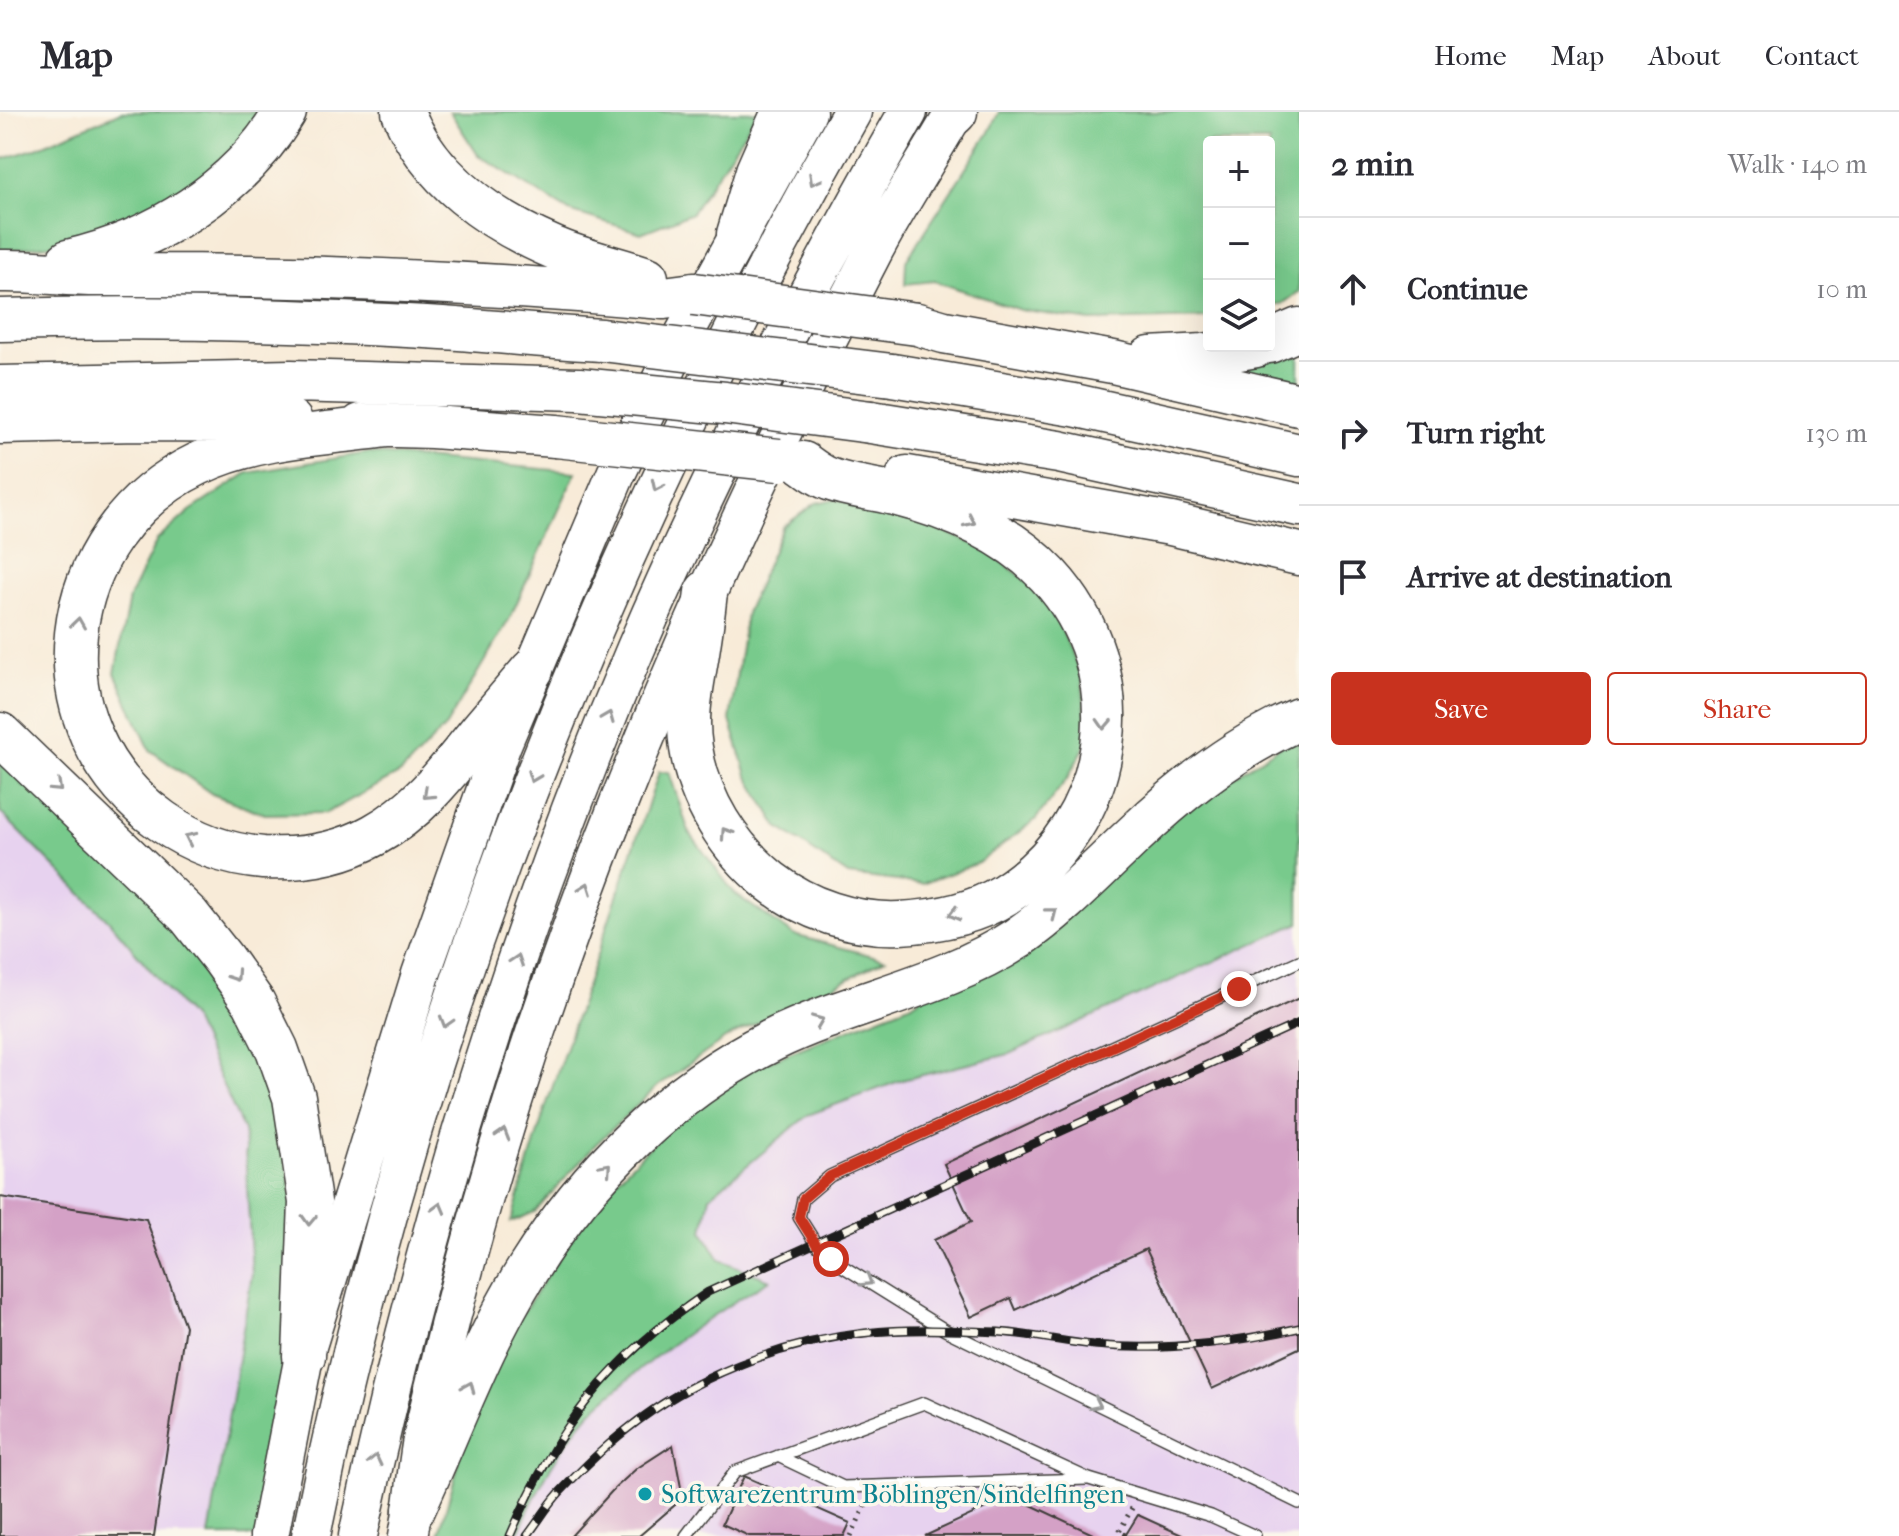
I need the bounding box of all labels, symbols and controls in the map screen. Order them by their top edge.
text: Map [40,33,113,78]
text: Home [1434,39,1507,72]
text: Map [1551,39,1604,72]
text: About [1648,39,1721,72]
text: Contact [1765,39,1859,72]
map controls [1203,136,1275,352]
button: + [1203,136,1275,208]
text: 2 min [1331,144,1414,184]
text: Walk · 140 m [1728,149,1867,180]
one-way arrow [808,171,824,186]
button: − [1203,208,1275,280]
icon: ahead [1331,267,1375,311]
text: Continue [1407,272,1528,307]
text: 10 m [1816,274,1867,305]
button: layers [1203,280,1275,352]
icon: right [1331,411,1375,455]
text: Turn right [1407,416,1545,451]
text: 130 m [1806,418,1867,449]
one-way arrow [651,478,667,492]
one-way arrow [962,511,976,527]
icon: arrive [1331,555,1375,599]
text: Arrive at destination [1407,560,1672,595]
one-way arrow [69,616,86,630]
button: Save [1331,672,1591,745]
button: Share [1607,672,1867,745]
one-way arrow [598,710,615,724]
one-way arrow [1096,718,1113,731]
one-way arrow [526,769,543,783]
one-way arrow [48,778,62,793]
one-way arrow [423,785,437,799]
one-way arrow [721,828,736,842]
one-way arrow [184,831,198,847]
one-way arrow [576,882,593,896]
one-way arrow [947,905,961,922]
one-way arrow [1043,908,1058,922]
one-way arrow [507,954,523,968]
one-way arrow [225,967,240,981]
route end [1221,971,1257,1007]
one-way arrow [440,1014,456,1028]
one-way arrow [810,1014,824,1031]
one-way arrow [494,1128,510,1142]
one-way arrow [597,1162,611,1177]
one-way arrow [430,1202,446,1216]
one-way arrow [301,1214,318,1227]
route start [813,1241,849,1277]
one-way arrow [858,1272,873,1287]
one-way arrow [459,1381,475,1395]
one-way arrow [1087,1394,1102,1410]
one-way arrow [366,1454,383,1467]
place label: Softwarezentrum Böblingen/Sindelfingen [661,1479,1125,1510]
marker: Softwarezentrum Böblingen/Sindelfingen [636,1485,654,1503]

